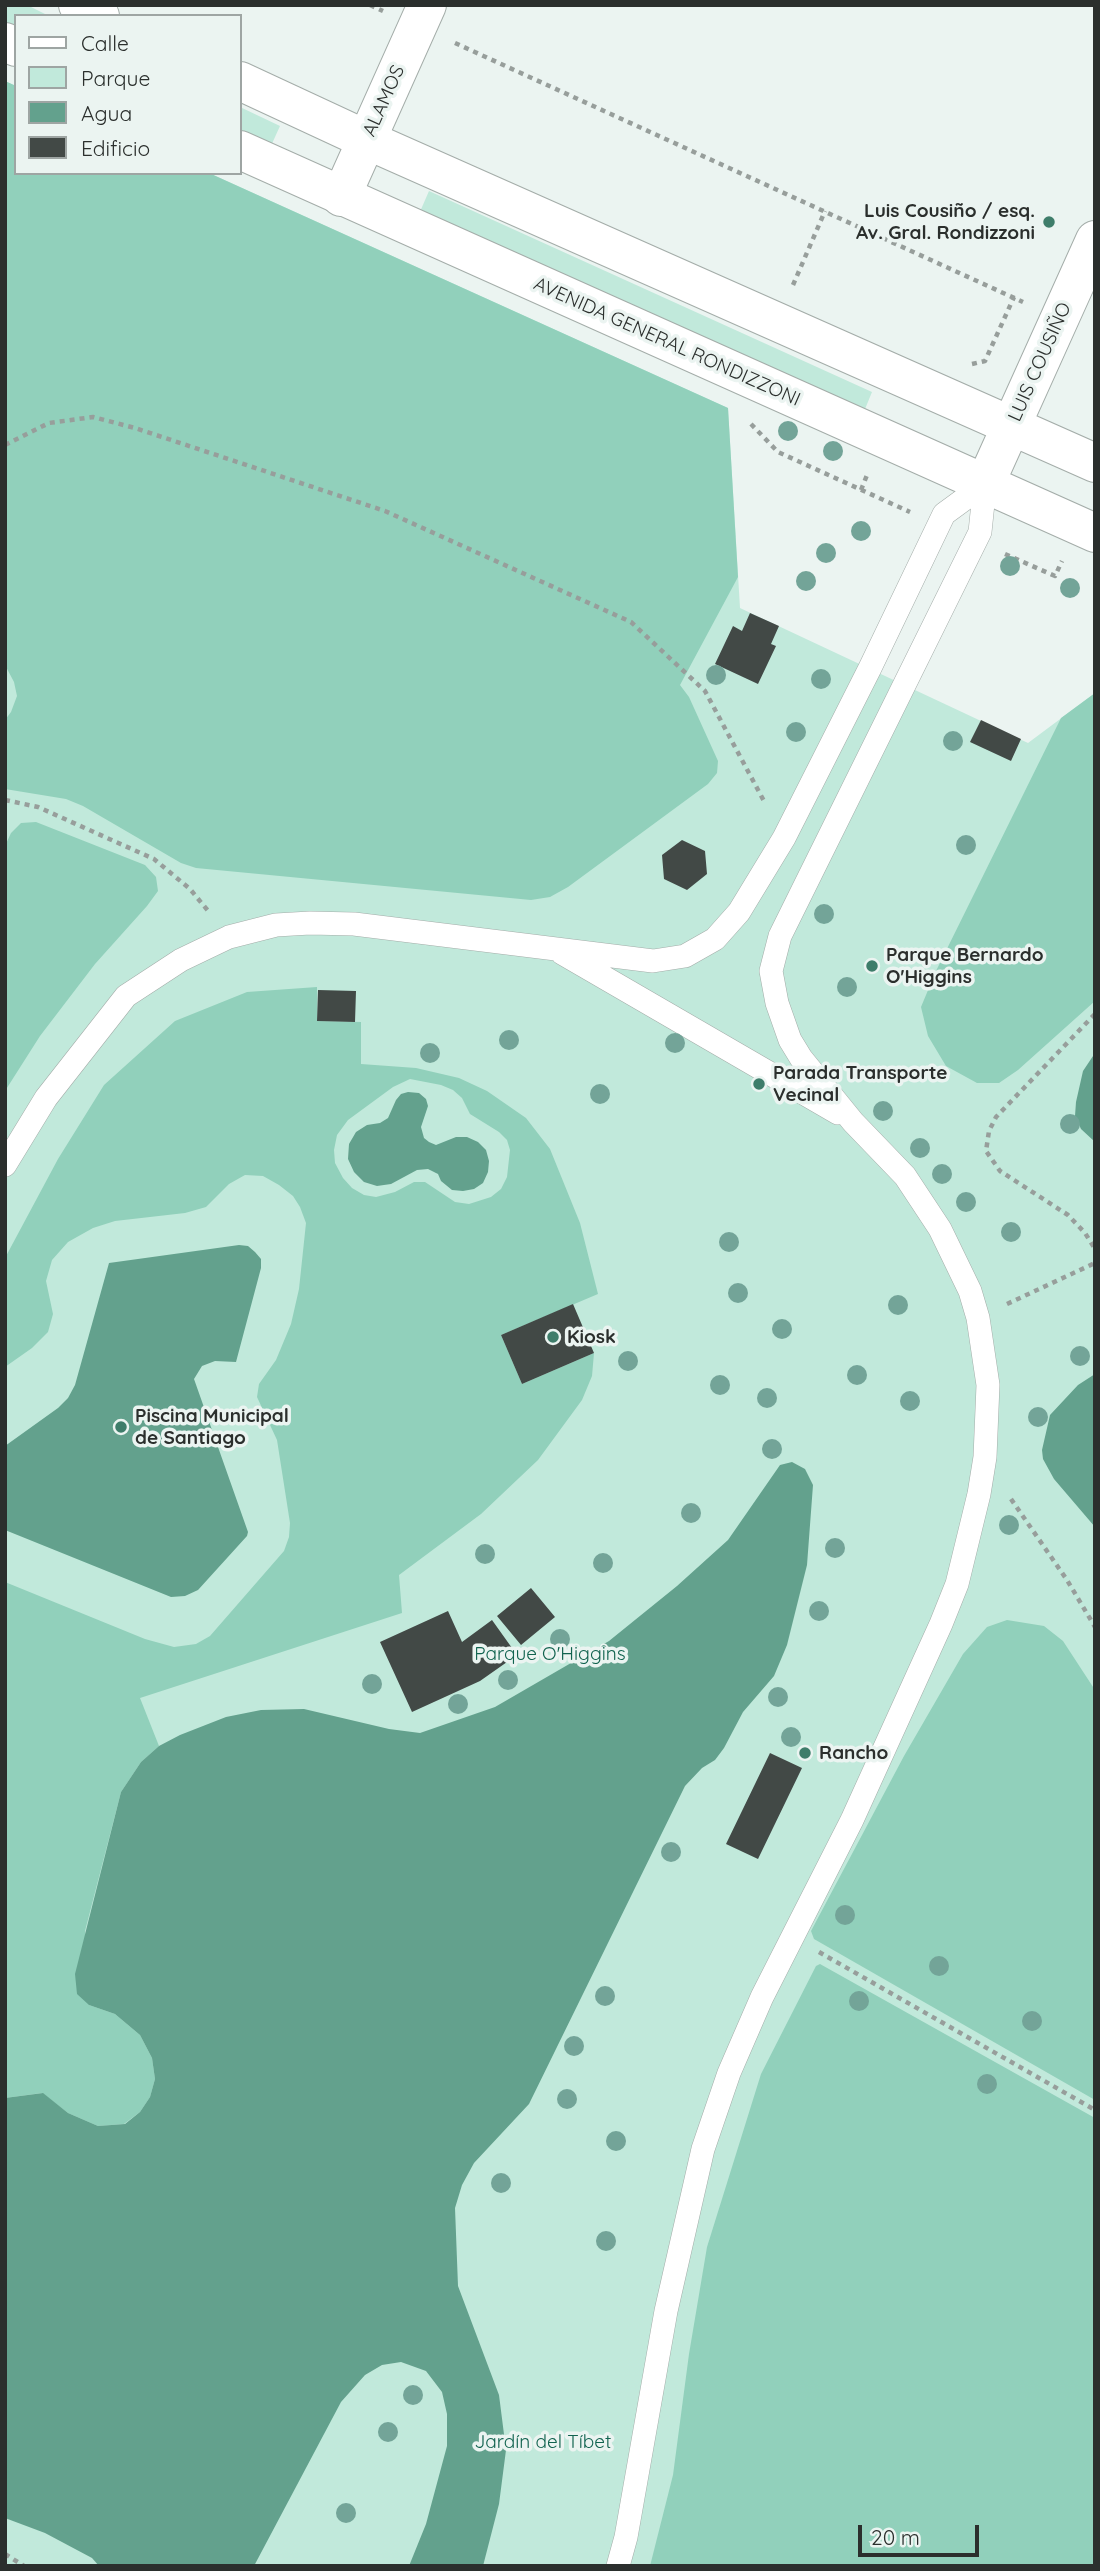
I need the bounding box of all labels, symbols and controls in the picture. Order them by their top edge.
legend [14,14,242,175]
text: Calle [81,30,129,56]
street label: ALAMOS [358,62,410,140]
text: Parque [81,65,150,91]
text: Agua [81,100,132,126]
text: Edificio [81,135,150,161]
place label: Luis Cousiño / esq. Av. Gral. Rondizzoni [856,200,1035,244]
marker: Luis Cousiño / esq. Av. Gral. Rondizzoni [1041,214,1057,230]
street label: AVENIDA GENERAL RONDIZZONI [530,273,804,411]
street label: LUIS COUSIÑO [1004,299,1076,425]
place label: Parque Bernardo O'Higgins [886,944,1043,988]
marker: Parque Bernardo O'Higgins [864,958,880,974]
place label: Parada Transporte Vecinal [773,1062,948,1106]
marker: Parada Transporte Vecinal [751,1076,767,1092]
place label: Kiosk [567,1326,616,1348]
marker: Kiosk [545,1329,561,1345]
place label: Piscina Municipal de Santiago [135,1405,289,1449]
marker: Piscina Municipal de Santiago [113,1419,129,1435]
park label: Parque O'Higgins [474,1643,626,1665]
place label: Rancho [819,1742,888,1764]
marker: Rancho [797,1745,813,1761]
park label: Jardín del Tíbet [474,2431,612,2453]
scale bar [862,2512,983,2556]
text: 20 m [871,2524,920,2550]

